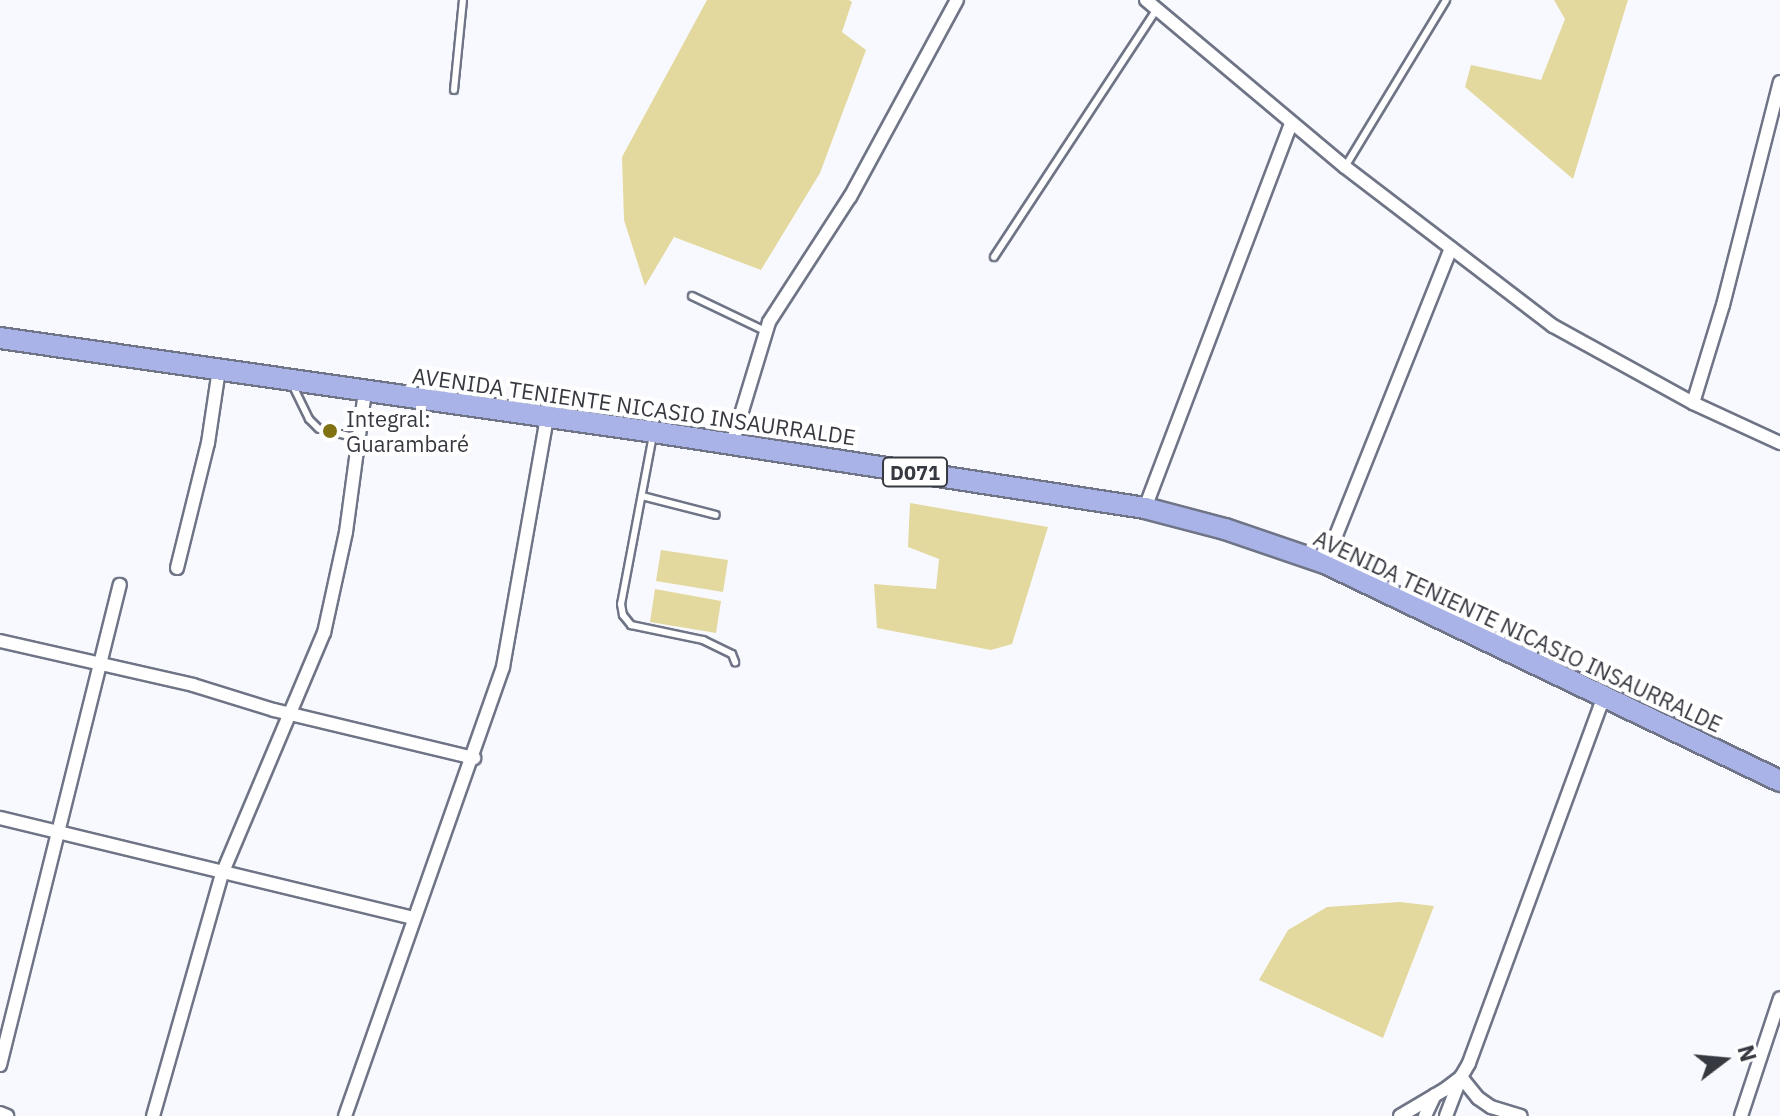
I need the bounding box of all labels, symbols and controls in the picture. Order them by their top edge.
street label: AVENIDA TENIENTE NICASIO INSAURRALDE [411,362,857,450]
place label: Integral: Guarambaré [346,405,469,456]
marker: Integral: Guarambaré [321,422,339,440]
road number: D071 [881,456,949,488]
street label: AVENIDA TENIENTE NICASIO INSAURRALDE [1310,524,1726,738]
north arrow [1684,1020,1764,1100]
text: N [1731,1042,1764,1065]

